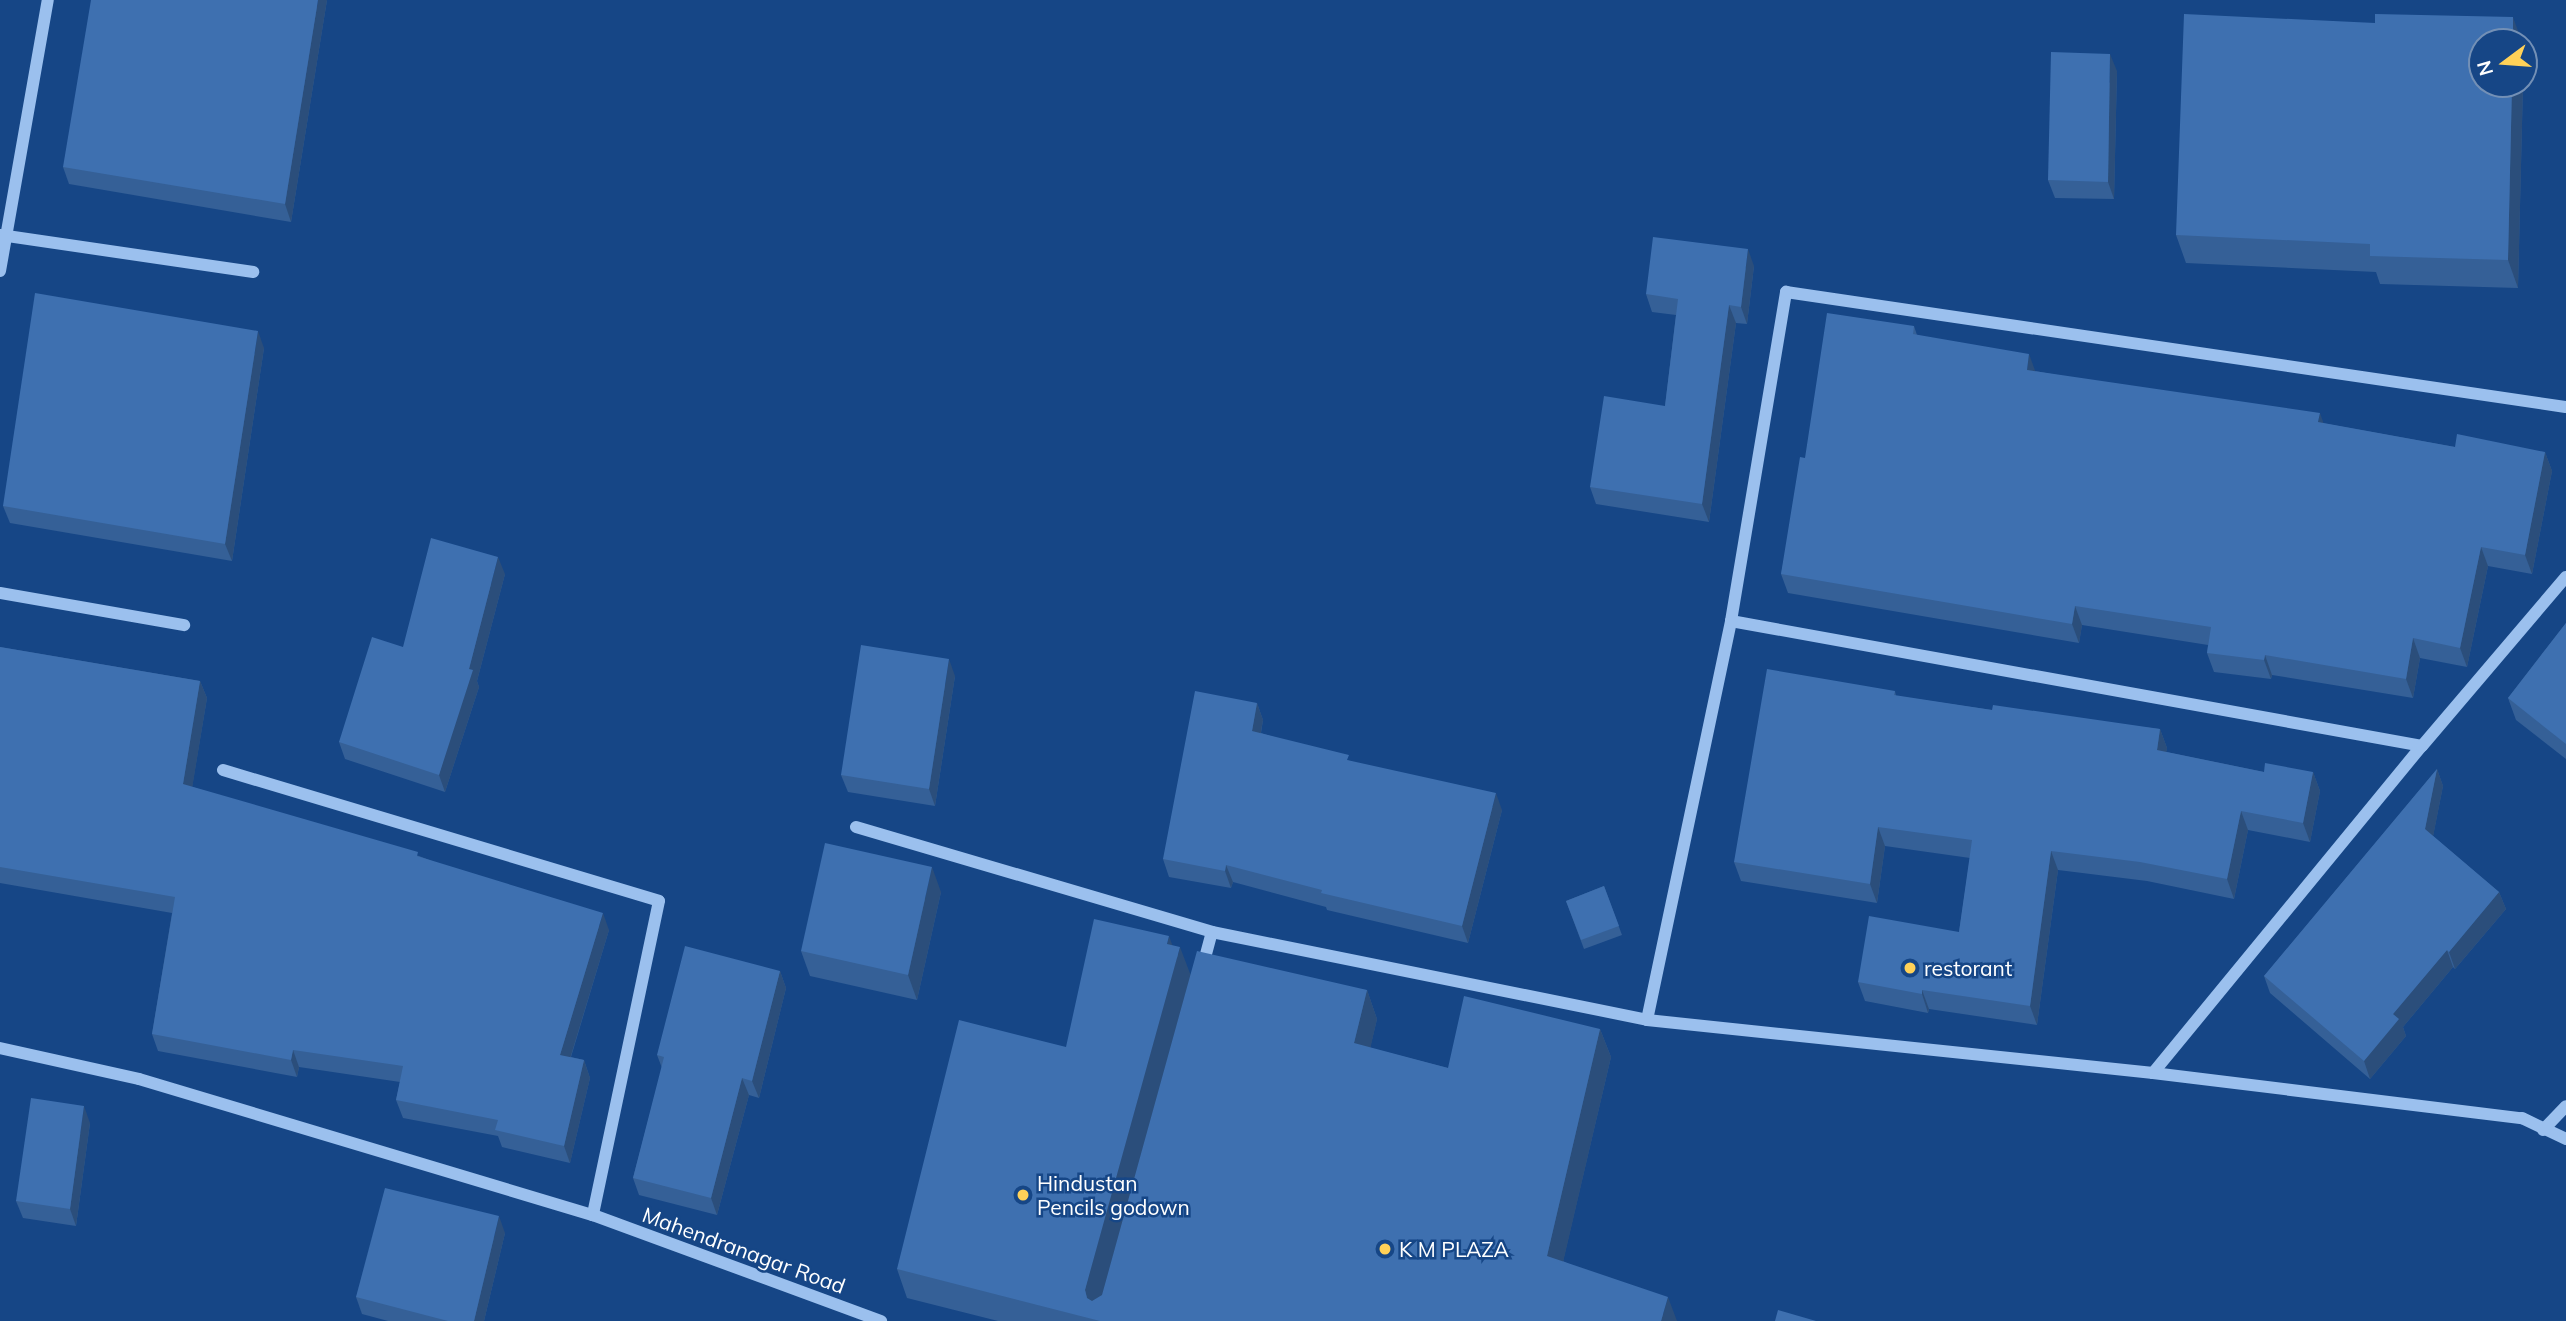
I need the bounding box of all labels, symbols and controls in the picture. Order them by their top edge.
north arrow [2468,28,2538,98]
text: N [2471,58,2498,78]
place label: restorant [1924,955,2012,981]
marker: restorant [1902,960,1918,976]
place label: Hindustan Pencils godown [1037,1170,1190,1220]
marker: Hindustan Pencils godown [1015,1187,1031,1203]
street label: Mahendranagar Road [639,1202,849,1298]
place label: K M PLAZA [1399,1236,1509,1262]
marker: K M PLAZA [1377,1241,1393,1257]

